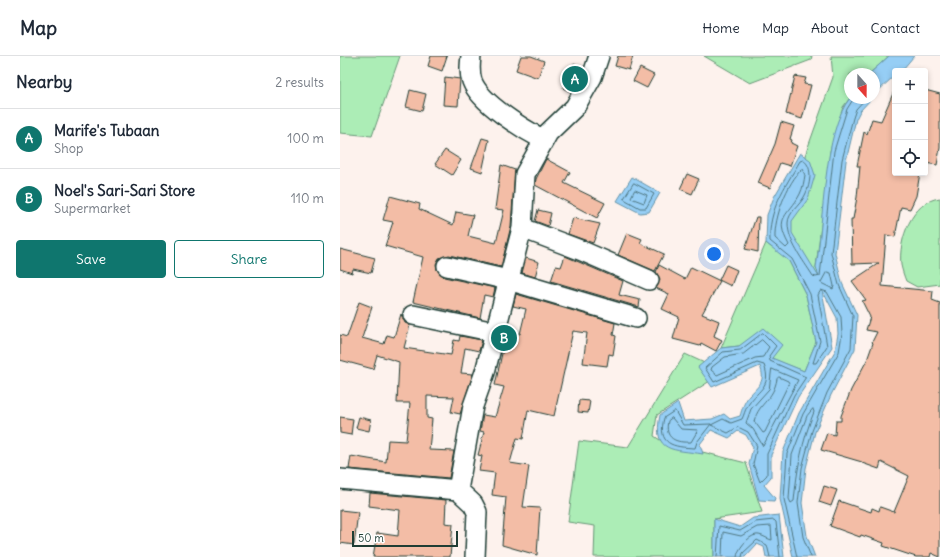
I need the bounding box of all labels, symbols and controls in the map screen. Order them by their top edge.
text: Map [20,16,57,40]
text: Home [702,19,740,37]
text: Map [762,19,789,37]
text: About [811,19,849,37]
text: Contact [871,19,920,37]
pin: A [562,64,588,94]
north arrow [844,68,880,104]
map controls [892,68,928,176]
button: + [892,68,928,104]
text: Nearby [16,71,72,93]
text: 2 results [275,74,324,91]
button: − [892,104,928,140]
text: Marife's Tubaan [54,121,160,140]
text: A [25,130,33,147]
text: 100 m [287,130,324,147]
text: Shop [54,140,83,157]
button: locate [892,140,928,176]
text: Noel's Sari-Sari Store [54,181,195,200]
text: B [25,190,33,207]
text: 110 m [291,190,324,207]
text: Supermarket [54,200,131,217]
button: Save [16,240,166,278]
button: Share [174,240,324,278]
your location [704,244,724,264]
pin: B [491,323,517,353]
scale bar [352,529,458,548]
text: 50 m [358,531,384,545]

